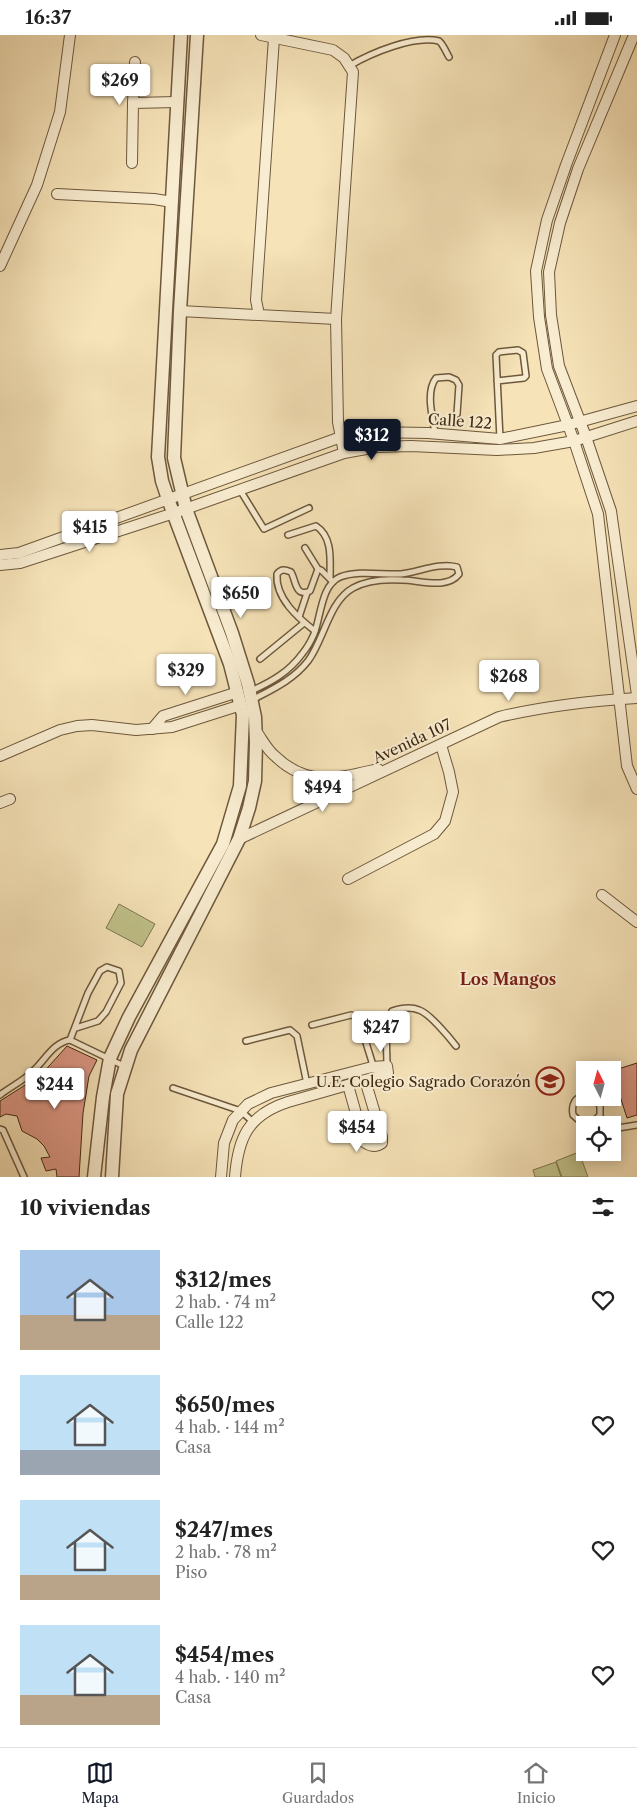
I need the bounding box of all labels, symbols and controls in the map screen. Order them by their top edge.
text: 16:37 [25,6,71,29]
pin: $269 [90,63,150,106]
text: $269 [101,70,139,90]
street label: Calle 122 [427,409,493,433]
pin: $312 [342,419,402,461]
text: $312 [355,425,389,445]
pin: $415 [60,511,120,553]
text: $415 [73,517,107,537]
pin: $650 [211,577,271,619]
text: $650 [222,583,260,603]
pin: $329 [156,653,216,696]
pin: $268 [479,659,539,702]
text: $329 [168,660,204,680]
text: $268 [490,666,528,686]
street label: Avenida 107 [369,714,455,768]
pin: $494 [293,771,353,813]
text: $494 [304,777,342,797]
district label: Los Mangos [460,969,556,989]
pin: $247 [351,1011,411,1053]
text: $247 [363,1017,399,1037]
north arrow [576,1061,621,1106]
map controls [576,1061,621,1161]
school or university icon: U.E. Colegio Sagrado Corazón [535,1066,565,1096]
pin: $244 [25,1067,85,1110]
place label: U.E. Colegio Sagrado Corazón [316,1072,532,1091]
text: $244 [36,1074,74,1094]
pin: $454 [327,1111,387,1153]
button: locate [576,1116,621,1161]
text: $454 [339,1117,375,1137]
icon: filters [589,1193,617,1221]
text: 10 viviendas [20,1195,151,1220]
text: $312/mes [175,1267,272,1292]
icon: home [60,1270,120,1330]
icon: heart [589,1286,617,1314]
text: 2 hab. · 74 m² [175,1292,276,1312]
text: Calle 122 [175,1312,244,1332]
text: $650/mes [175,1392,275,1417]
icon: home [60,1395,120,1455]
icon: heart [589,1411,617,1439]
text: 4 hab. · 144 m² [175,1417,285,1437]
text: Casa [175,1437,211,1457]
text: $247/mes [175,1517,273,1542]
icon: home [60,1520,120,1580]
icon: heart [589,1536,617,1564]
text: 2 hab. · 78 m² [175,1542,277,1562]
text: Piso [175,1562,207,1582]
text: $454/mes [175,1642,274,1667]
icon: home [60,1645,120,1705]
icon: heart [589,1661,617,1689]
text: 4 hab. · 140 m² [175,1667,286,1687]
text: Casa [175,1687,211,1707]
tab: Mapa [81,1759,119,1807]
tab: Guardados [282,1759,354,1807]
tab: Inicio [517,1759,555,1807]

